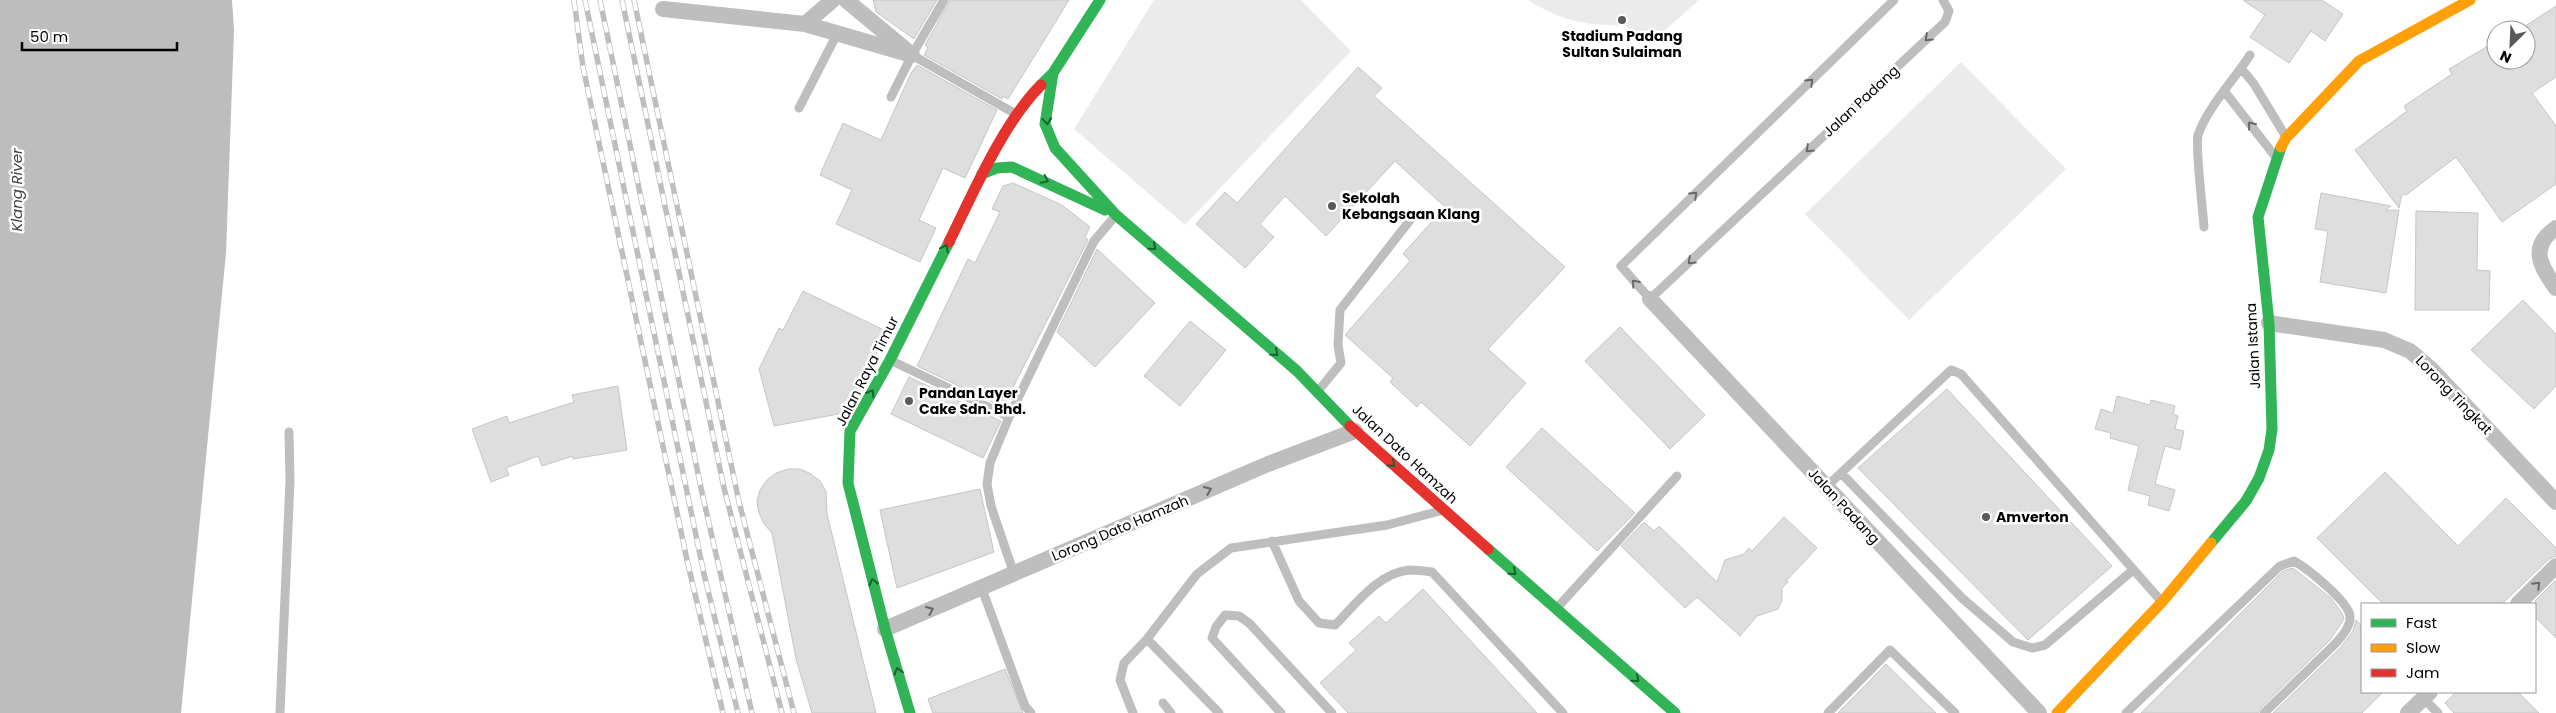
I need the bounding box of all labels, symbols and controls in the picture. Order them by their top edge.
marker: Stadium Padang Sultan Sulaiman [1616,14,1628,26]
scale bar [22,20,178,52]
north arrow [2486,20,2536,70]
text: 50 m [30,26,68,47]
place label: Stadium Padang Sultan Sulaiman [1562,26,1682,62]
one-way arrow [1924,32,1933,41]
text: N [2497,46,2515,68]
street label: Jalan Padang [1819,60,1903,142]
one-way arrow [1804,79,1813,88]
one-way arrow [1041,118,1052,126]
one-way arrow [2248,122,2256,131]
one-way arrow [1806,143,1815,152]
water label: Klang River [6,148,27,232]
one-way arrow [1040,174,1049,185]
place label: Sekolah Kebangsaan Klang [1342,188,1480,224]
one-way arrow [1688,192,1697,201]
marker: Sekolah Kebangsaan Klang [1326,200,1338,212]
one-way arrow [1147,241,1156,250]
one-way arrow [939,245,949,254]
one-way arrow [1687,255,1696,264]
one-way arrow [1632,279,1641,288]
street label: Jalan Istana [2241,302,2265,390]
street label: Jalan Raya Timur [831,312,903,430]
one-way arrow [1270,347,1279,356]
street label: Lorong Tingkat [2411,351,2497,439]
place label: Pandan Layer Cake Sdn. Bhd. [919,383,1026,419]
one-way arrow [865,389,875,398]
marker: Pandan Layer Cake Sdn. Bhd. [903,395,915,407]
street label: Jalan Dato Hamzah [1348,400,1462,508]
one-way arrow [1386,458,1395,467]
street label: Jalan Padang [1803,464,1885,548]
one-way arrow [1203,486,1212,497]
street label: Lorong Dato Hamzah [1048,490,1192,566]
place label: Amverton [1996,507,2069,527]
marker: Amverton [1980,511,1992,523]
one-way arrow [1508,566,1517,575]
one-way arrow [869,578,879,586]
one-way arrow [2531,582,2540,591]
legend [2361,603,2536,693]
one-way arrow [925,606,934,616]
text: Fast [2406,612,2437,633]
text: Slow [2406,637,2441,658]
text: Jam [2406,662,2440,683]
one-way arrow [893,667,903,676]
one-way arrow [1630,673,1639,682]

